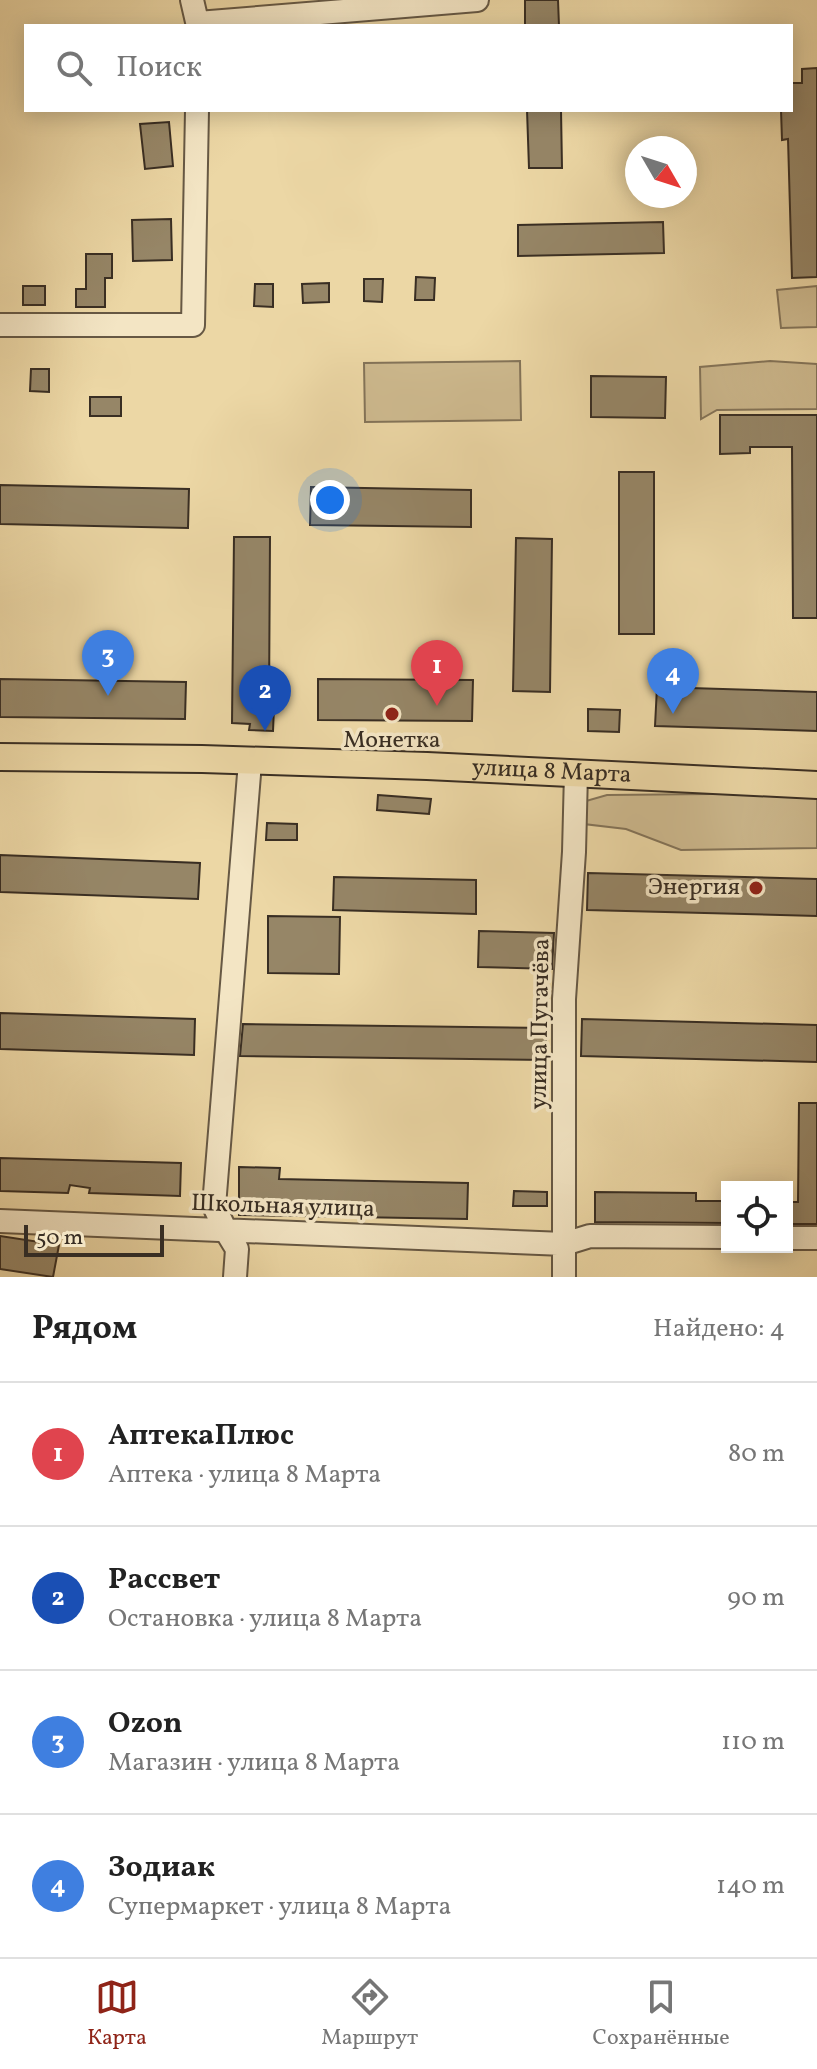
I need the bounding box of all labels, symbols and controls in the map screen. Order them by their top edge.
search box [24,24,793,112]
icon: search [52,46,96,90]
text: Поиск [116,47,202,89]
north arrow [625,136,697,208]
your location [310,480,350,520]
pin: 3 [82,630,134,696]
pin: 1 [411,640,463,706]
pin: 4 [647,648,699,714]
pin: 2 [239,665,291,731]
marker: Монетка [383,705,401,723]
place label: Монетка [343,724,441,758]
street label: улица 8 Марта [471,751,632,793]
place label: Энергия [648,871,740,905]
marker: Энергия [747,879,765,897]
street label: улица Пугачёва [523,938,559,1110]
map controls [721,1181,793,1253]
button: locate [721,1181,793,1253]
street label: Школьная улица [190,1187,376,1227]
scale bar [24,1221,164,1257]
text: 50 m [36,1223,83,1254]
text: Рядом [32,1306,137,1353]
text: Найдено: 4 [653,1311,785,1347]
text: АптекаПлюс [108,1415,294,1457]
text: 1 [53,1436,63,1472]
text: 80 m [728,1436,785,1472]
text: Аптека · улица 8 Марта [108,1457,381,1493]
text: Рассвет [108,1559,220,1601]
text: 2 [51,1580,65,1616]
text: 90 m [727,1580,785,1616]
text: Остановка · улица 8 Марта [108,1601,422,1637]
text: Ozon [108,1703,182,1745]
text: 3 [51,1724,65,1760]
text: 110 m [721,1724,785,1760]
text: Магазин · улица 8 Марта [108,1745,400,1781]
text: Зодиак [108,1847,215,1889]
text: 4 [50,1868,66,1904]
text: 140 m [716,1868,785,1904]
text: Супермаркет · улица 8 Марта [108,1889,451,1925]
tab: Карта [87,1975,147,2054]
tab: Маршрут [321,1975,418,2054]
tab: Сохранённые [593,1975,730,2054]

